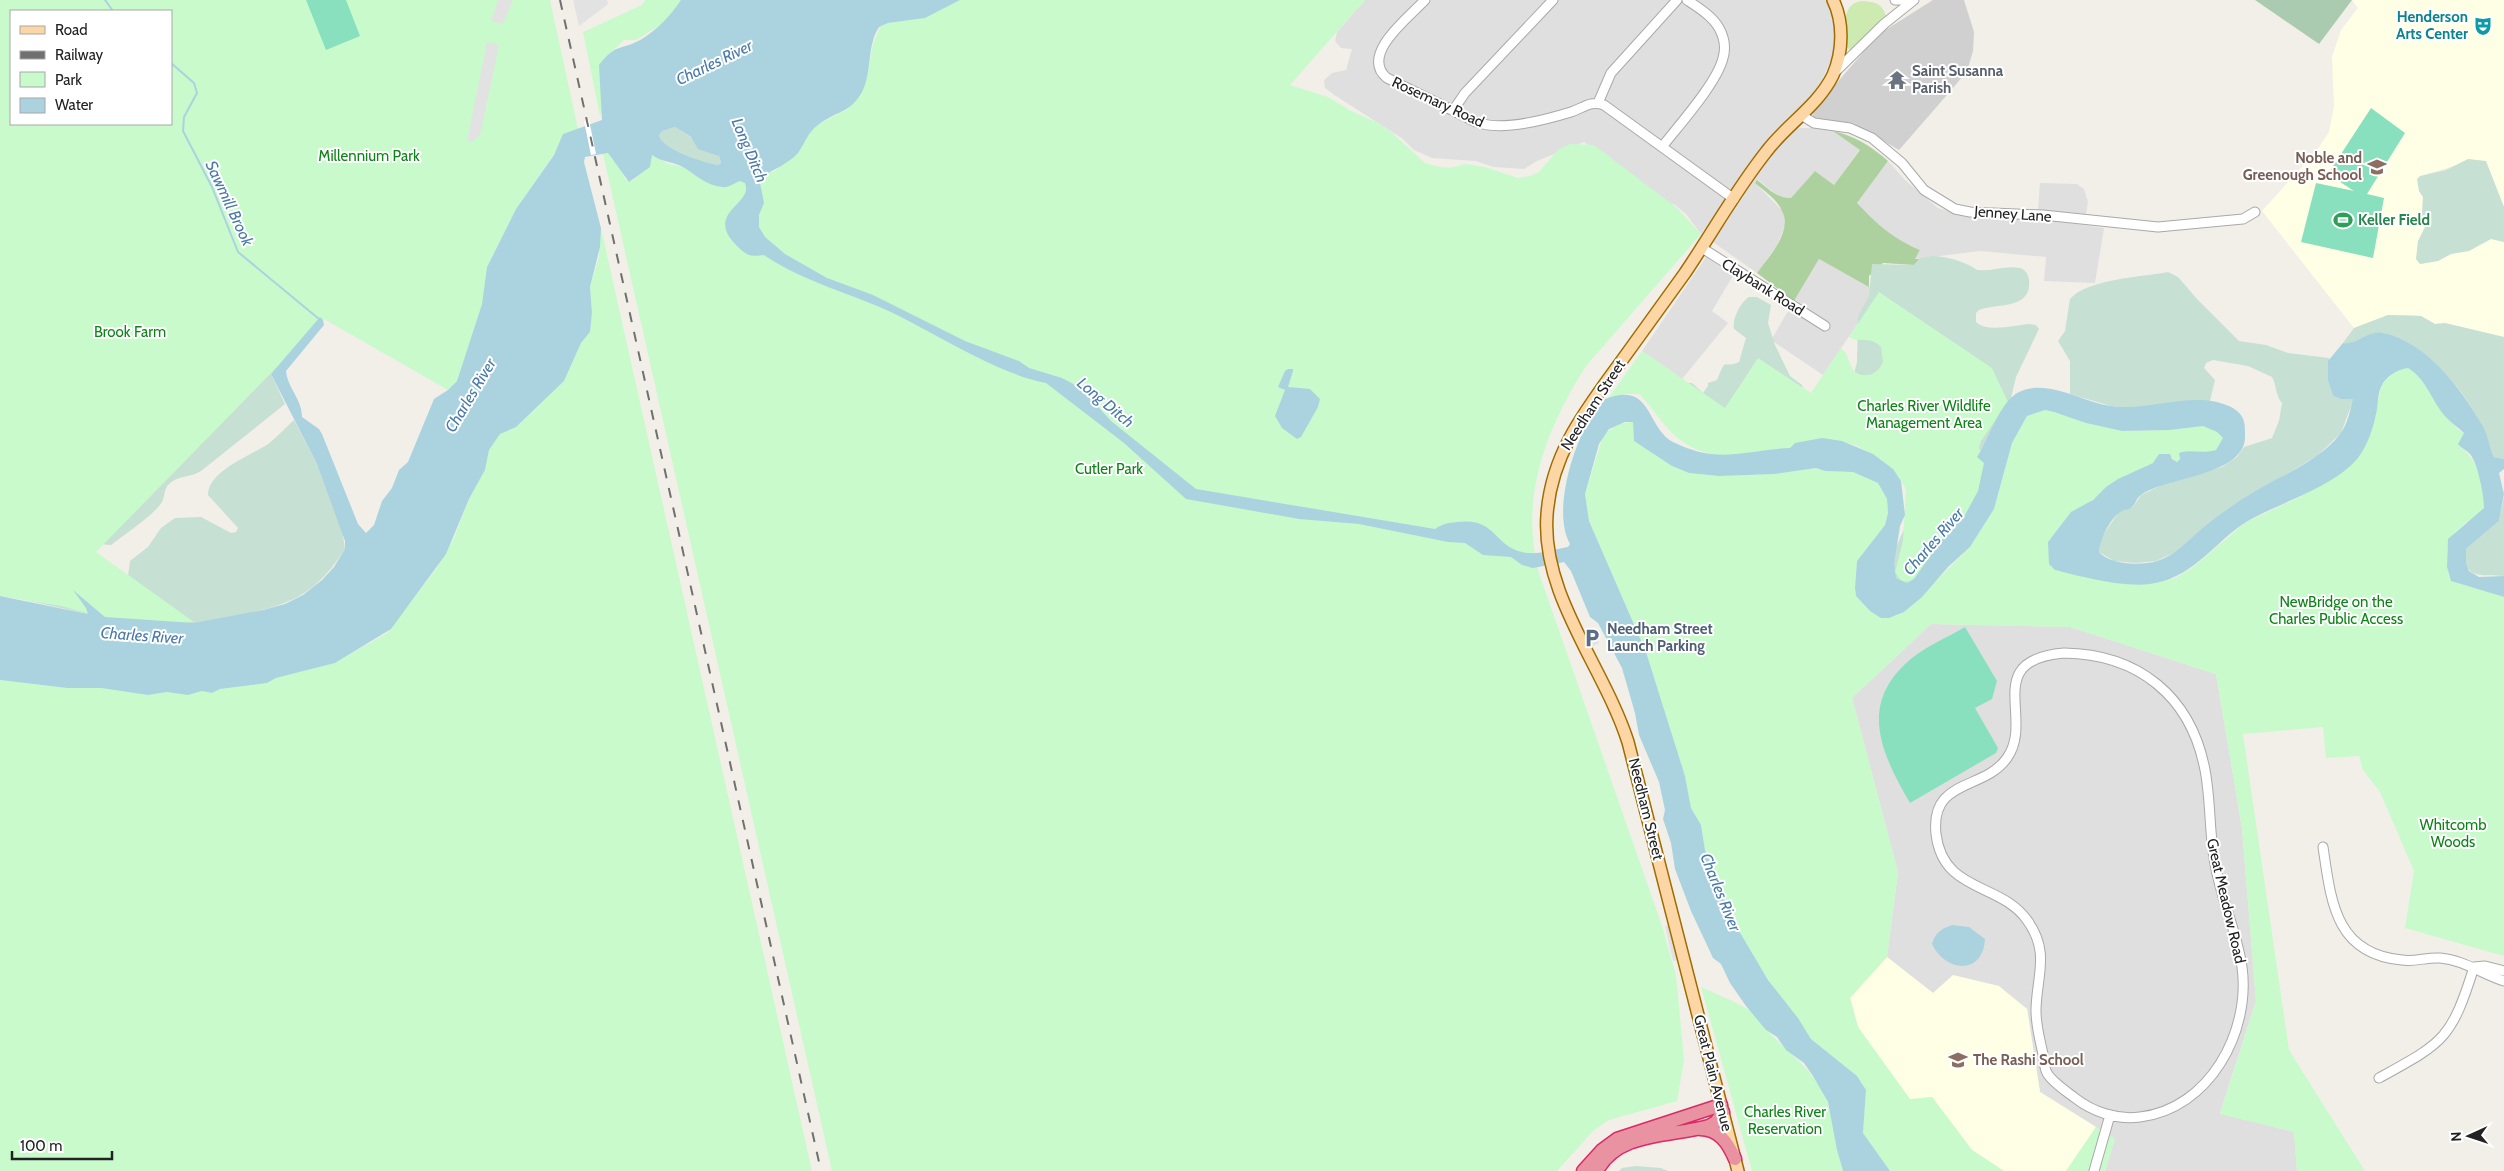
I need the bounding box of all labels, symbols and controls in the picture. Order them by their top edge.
place label: Henderson Arts Center [2396,8,2468,43]
legend [10,10,172,125]
theatre icon: Henderson Arts Center [2472,15,2494,37]
text: Road [55,21,88,39]
water label: Charles River [673,35,757,89]
text: Railway [55,46,104,64]
place label: Saint Susanna Parish [1912,62,2004,97]
temple icon: Saint Susanna Parish [1886,69,1908,91]
text: Park [55,71,82,89]
street label: Rosemary Road [1389,73,1487,131]
text: Water [55,96,93,114]
water label: Long Ditch [728,115,772,185]
park label: Millennium Park [318,147,420,165]
place label: Noble and Greenough School [2243,149,2362,184]
school or university icon: Noble and Greenough School [2366,156,2388,178]
water label: Sawmill Brook [202,158,258,250]
street label: Jenney Lane [1973,202,2053,226]
sports icon: Keller Field [2332,209,2354,231]
place label: Keller Field [2358,211,2430,229]
street label: Claybank Road [1718,255,1808,319]
park label: Brook Farm [94,323,166,341]
water label: Charles River [441,354,500,436]
street label: Needham Street [1557,356,1629,454]
water label: Long Ditch [1074,373,1138,432]
park label: Charles River Wildlife Management Area [1857,397,1991,432]
park label: Cutler Park [1075,460,1143,478]
water label: Charles River [1899,503,1968,579]
park label: NewBridge on the Charles Public Access [2269,593,2403,628]
place label: Needham Street Launch Parking [1607,620,1713,655]
water label: Charles River [100,623,185,648]
parking icon: Needham Street Launch Parking [1581,627,1603,649]
street label: Needham Street [1625,756,1667,862]
park label: Whitcomb Woods [2420,816,2486,851]
street label: Great Meadow Road [2203,837,2249,965]
water label: Charles River [1696,850,1745,935]
street label: Great Plain Avenue [1690,1013,1736,1133]
school or university icon: The Rashi School [1947,1049,1969,1071]
place label: The Rashi School [1973,1051,2084,1069]
park label: Charles River Reservation [1744,1103,1826,1138]
north arrow [2444,1111,2494,1161]
scale bar [12,1128,112,1160]
text: N [2447,1131,2465,1142]
text: 100 m [20,1137,62,1155]

